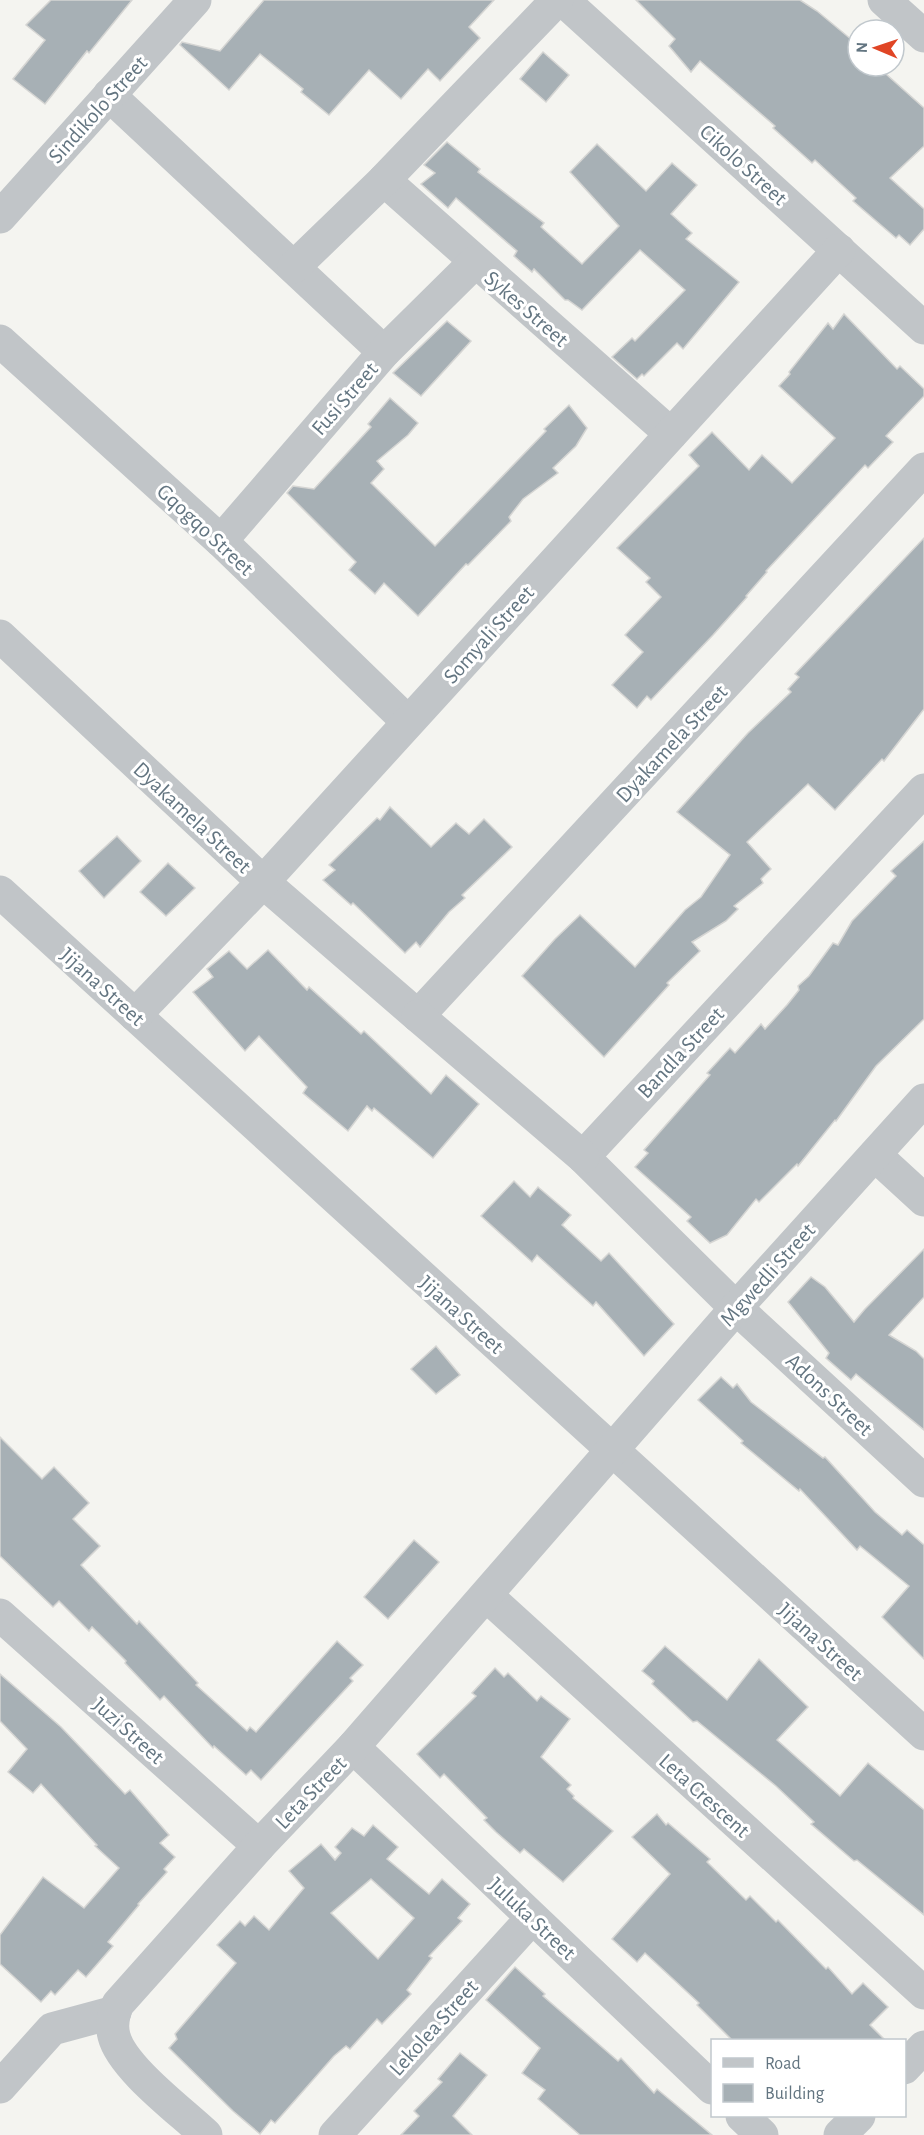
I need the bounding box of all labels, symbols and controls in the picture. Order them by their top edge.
north arrow [846,18,906,78]
text: N [854,42,870,53]
street label: Sindikolo Street [44,52,151,168]
street label: Cikolo Street [696,120,791,209]
street label: Sykes Street [480,267,572,351]
street label: Fusi Street [307,358,382,439]
street label: Gqogqo Street [153,480,258,580]
street label: Somyali Street [439,582,538,688]
street label: Dyakamela Street [612,681,732,807]
street label: Dyakamela Street [129,758,255,878]
street label: Jijana Street [56,943,149,1030]
street label: Bandla Street [633,1003,728,1102]
street label: Mgwedli Street [716,1219,820,1330]
street label: Jijana Street [415,1271,508,1358]
street label: Adons Street [782,1349,877,1440]
street label: Jijana Street [774,1598,867,1685]
street label: Juzi Street [88,1693,168,1768]
street label: Leta Crescent [655,1750,754,1842]
street label: Leta Street [271,1752,350,1833]
street label: Juluka Street [485,1873,580,1964]
street label: Lekolea Street [385,1975,482,2080]
legend [711,2039,906,2117]
text: Road [765,2055,801,2073]
text: Building [765,2085,825,2103]

